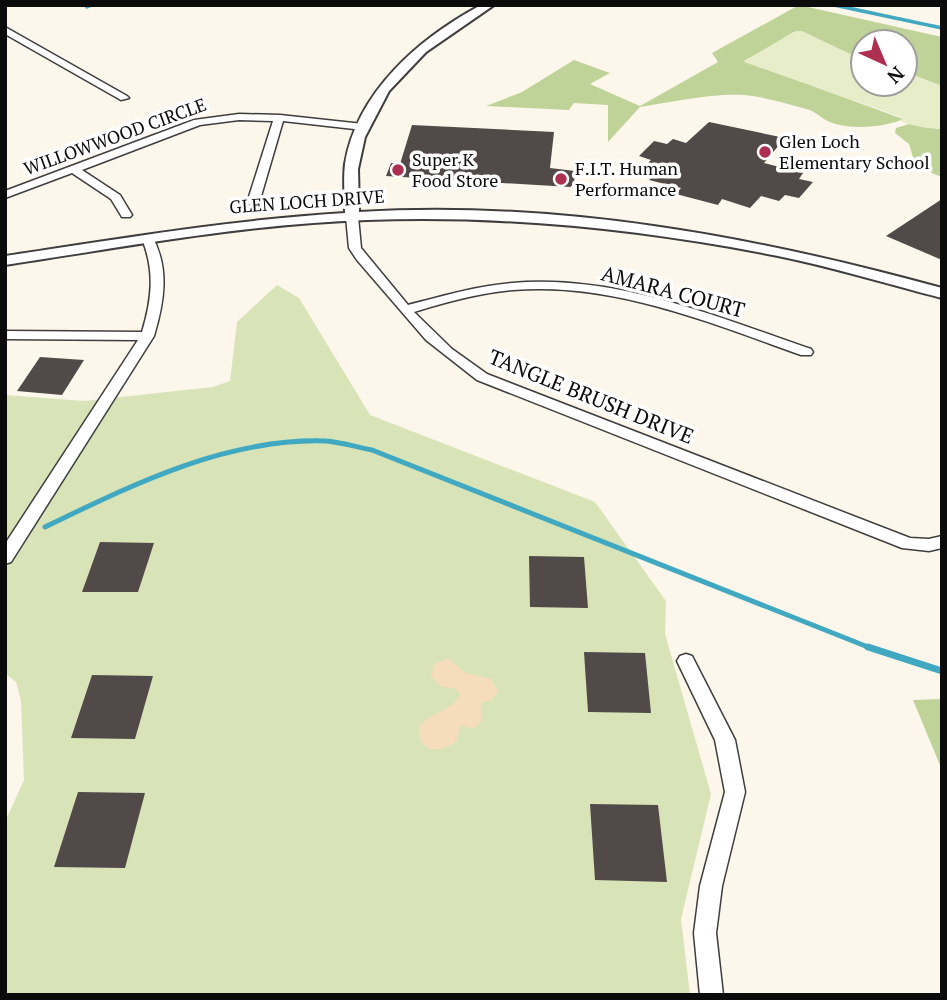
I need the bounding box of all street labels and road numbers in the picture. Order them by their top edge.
street label: WILLOWWOOD CIRCLE [20,92,209,180]
street label: GLEN LOCH DRIVE [229,184,385,218]
street label: AMARA COURT [598,258,748,324]
street label: TANGLE BRUSH DRIVE [485,342,698,450]

